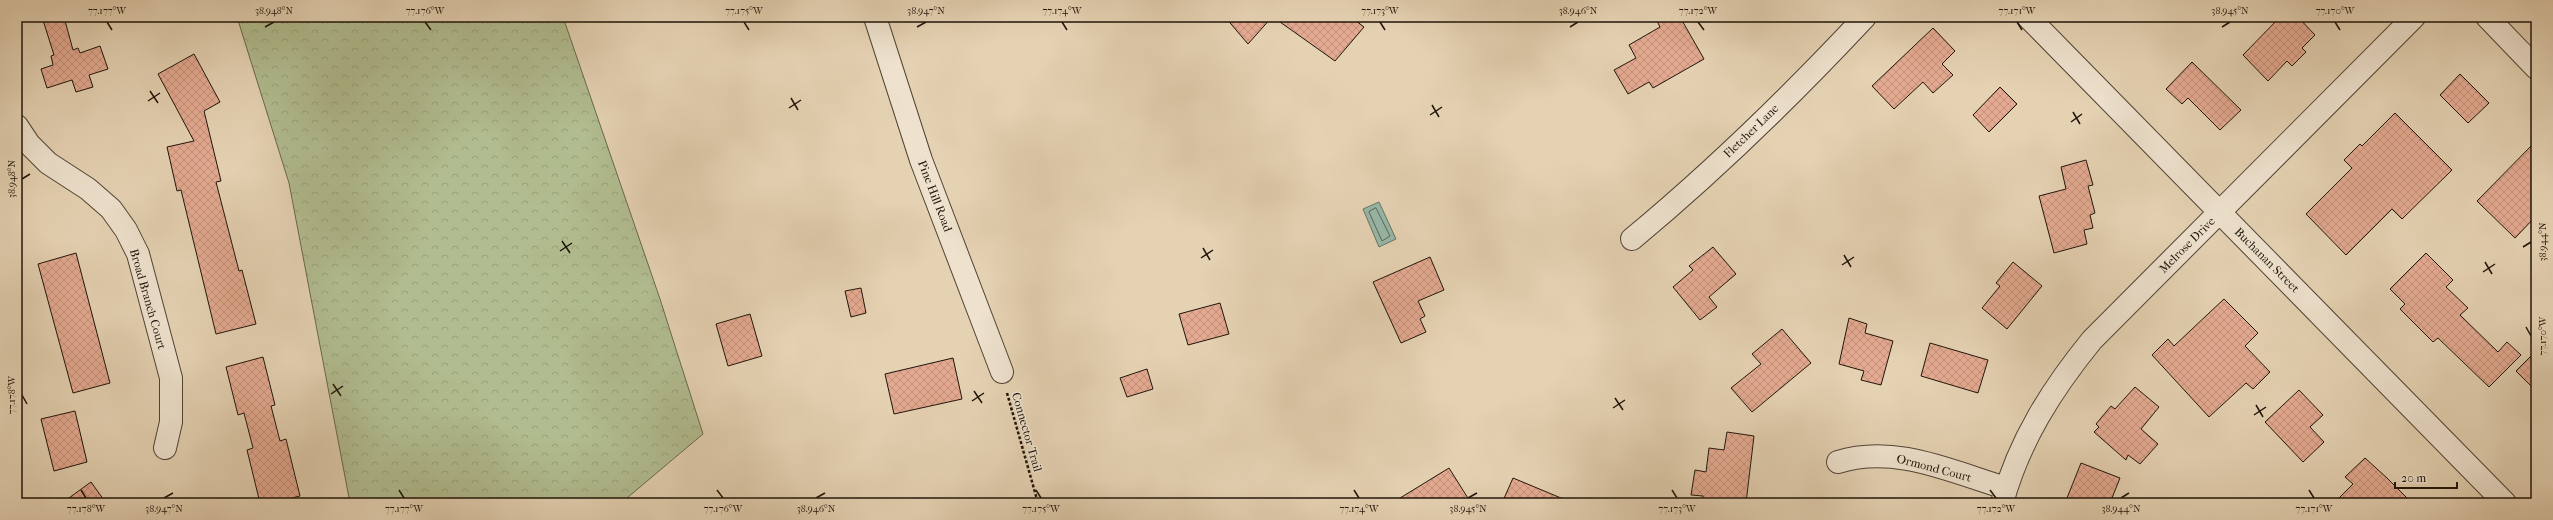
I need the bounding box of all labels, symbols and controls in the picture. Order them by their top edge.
text: 77.177°W [88,5,127,17]
text: 38.948°N [255,5,294,17]
text: 77.176°W [406,5,446,17]
text: 77.175°W [725,5,764,17]
text: 38.947°N [907,5,945,17]
text: 77.174°W [1043,5,1083,17]
text: 77.173°W [1361,5,1400,17]
text: 38.946°N [1559,5,1598,17]
text: 77.172°W [1679,5,1718,17]
text: 77.171°W [1999,5,2037,17]
text: 38.945°N [2211,5,2249,17]
text: 77.170°W [2316,5,2356,17]
street label: Fletcher Lane [1721,101,1782,161]
street label: Pine Hill Road [915,158,955,234]
text: 38.948°N [6,159,18,198]
street label: Melrose Drive [2156,214,2218,276]
text: 38.944°N [2537,222,2549,262]
street label: Buchanan Street [2232,225,2303,296]
street label: Broad Branch Court [127,247,169,352]
text: 77.170°W [2537,315,2549,355]
text: 77.178°W [6,375,18,414]
street label: Connector Trail [1009,391,1045,474]
street label: Ormond Court [1895,451,1974,485]
scale bar [2395,464,2457,490]
text: 20 m [2401,471,2426,485]
text: 77.178°W [67,503,106,515]
text: 38.947°N [145,503,183,515]
text: 77.177°W [385,503,424,515]
text: 77.176°W [704,503,744,515]
text: 38.946°N [797,503,836,515]
text: 77.175°W [1022,503,1061,515]
text: 77.174°W [1340,503,1380,515]
text: 38.945°N [1449,503,1487,515]
text: 77.173°W [1658,503,1697,515]
text: 77.172°W [1977,503,2016,515]
text: 38.944°N [2101,503,2141,515]
text: 77.171°W [2296,503,2334,515]

